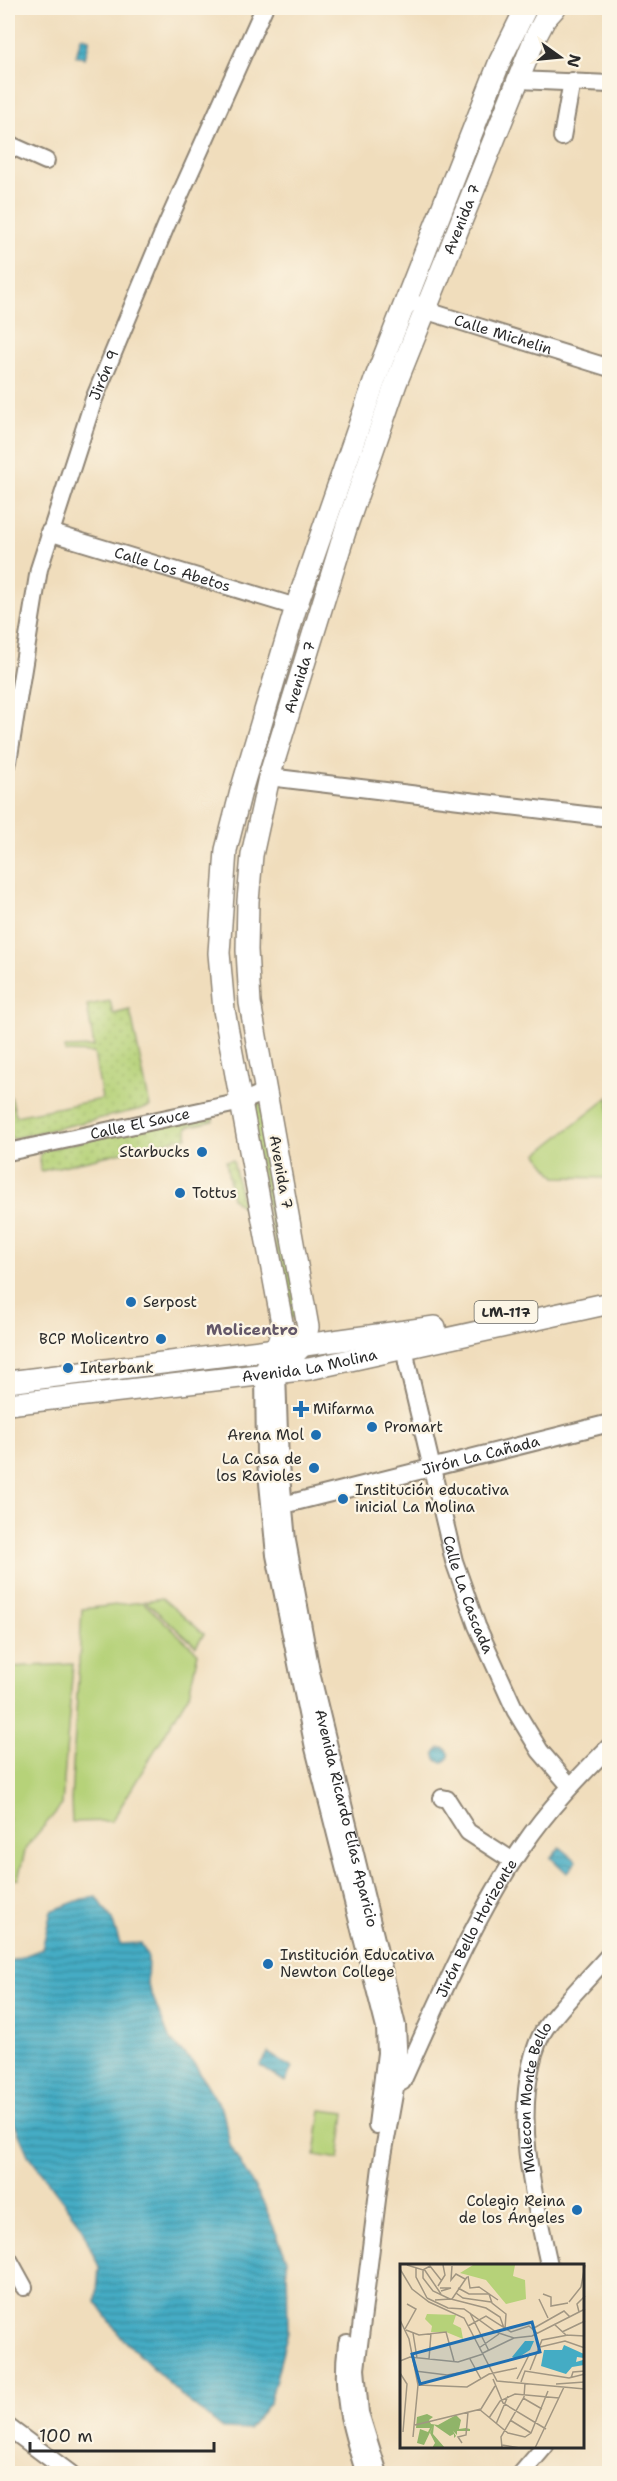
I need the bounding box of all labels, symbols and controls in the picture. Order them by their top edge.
north arrow [530,27,590,87]
text: N [562,52,586,70]
street label: Avenida 7 [439,181,485,258]
street label: Calle Michelin [451,310,555,359]
street label: Jirón 9 [84,347,123,403]
street label: Calle Los Abetos [112,542,233,597]
street label: Avenida 7 [279,639,320,716]
street label: Calle El Sauce [88,1103,192,1144]
street label: Avenida 7 [265,1134,297,1210]
place label: Starbucks [119,1142,190,1162]
marker: Starbucks [195,1145,209,1159]
place label: Tottus [192,1183,237,1203]
marker: Tottus [173,1186,187,1200]
place label: Serpost [143,1292,197,1312]
marker: Serpost [124,1295,138,1309]
road number: LM-117 [474,1301,538,1323]
district label: Molicentro [206,1319,298,1340]
place label: BCP Molicentro [39,1329,149,1349]
marker: BCP Molicentro [154,1332,168,1346]
street label: Avenida La Molina [241,1344,380,1387]
place label: Interbank [80,1358,154,1378]
marker: Interbank [61,1361,75,1375]
place label: Mifarma [313,1399,375,1419]
marker: Mifarma [294,1402,308,1416]
place label: Promart [384,1417,443,1437]
marker: Promart [365,1420,379,1434]
place label: Arena Mol [227,1425,304,1445]
marker: Arena Mol [309,1428,323,1442]
street label: Jirón La Cañada [420,1431,542,1480]
place label: La Casa de los Ravioles [216,1449,302,1486]
marker: La Casa de los Ravioles [307,1461,321,1475]
place label: Institución educativa inicial La Molina [355,1480,509,1517]
marker: Institución educativa inicial La Molina [336,1492,350,1506]
street label: Calle La Cascada [438,1533,498,1657]
street label: Avenida Ricardo Elías Aparicio [310,1707,383,1929]
street label: Jirón Bello Horizonte [432,1855,522,2001]
place label: Institución Educativa Newton College [280,1945,435,1982]
marker: Institución Educativa Newton College [261,1957,275,1971]
street label: Malecon Monte Bello [515,2018,557,2174]
place label: Colegio Reina de los Ángeles [459,2191,566,2228]
marker: Colegio Reina de los Ángeles [570,2203,584,2217]
inset map [400,2264,584,2448]
scale bar [30,2415,214,2453]
text: 100 m [39,2424,93,2448]

